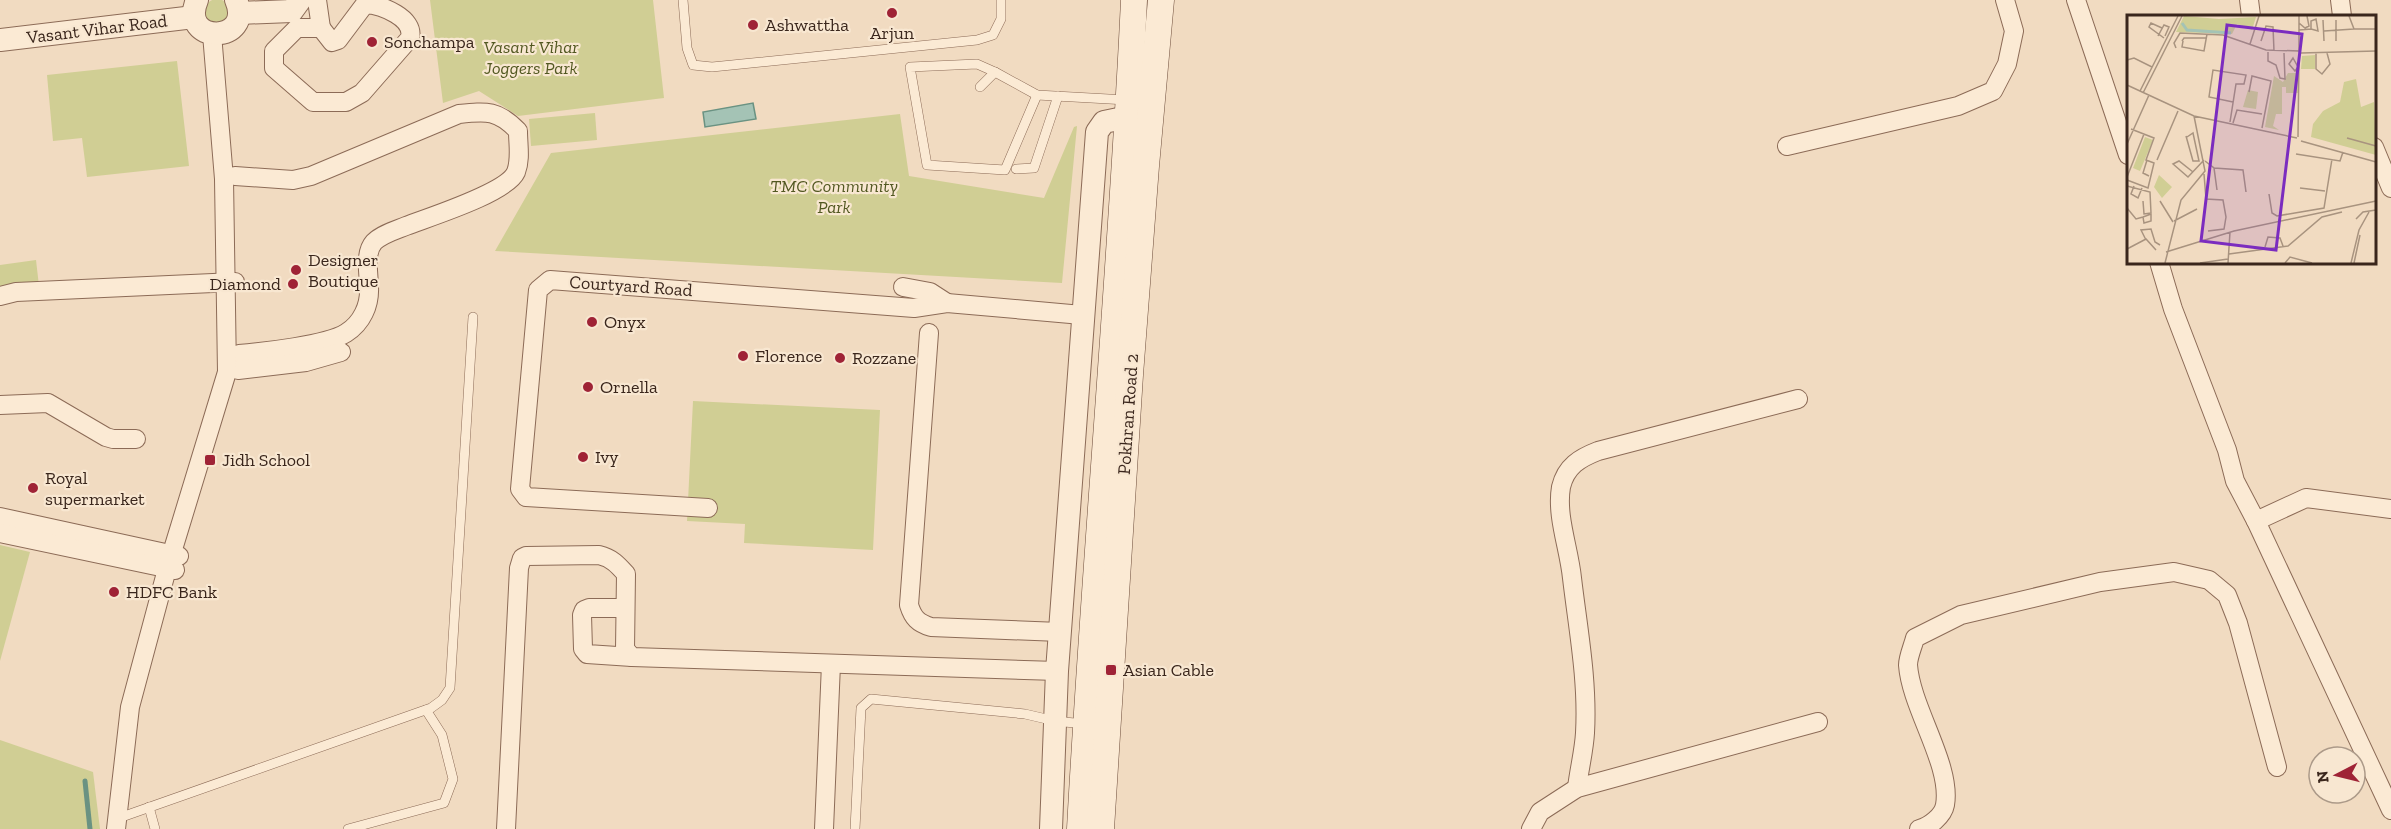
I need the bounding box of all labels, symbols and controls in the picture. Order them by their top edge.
marker: Arjun [885,6,899,20]
street label: Vasant Vihar Road [24,9,169,49]
place label: Ashwattha [765,14,849,36]
inset map [2127,15,2376,264]
marker: Ashwattha [746,18,760,32]
place label: Arjun [870,22,915,44]
place label: Sonchampa [384,31,475,53]
marker: Sonchampa [365,35,379,49]
park label: Vasant Vihar Joggers Park [483,36,579,79]
park label: TMC Community Park [770,175,898,218]
place label: Designer Boutique [308,249,378,292]
marker: Designer Boutique [289,263,303,277]
street label: Courtyard Road [569,271,693,301]
place label: Diamond [210,273,281,295]
marker: Diamond [286,277,300,291]
place label: Onyx [604,311,645,333]
marker: Onyx [585,315,599,329]
place label: Florence [755,345,822,367]
place label: Rozzane [852,347,916,369]
marker: Florence [736,349,750,363]
marker: Rozzane [833,351,847,365]
street label: Pokhran Road 2 [1113,353,1143,475]
place label: Ornella [600,376,658,398]
marker: Ornella [581,380,595,394]
place label: Ivy [595,446,619,468]
place label: Jidh School [222,449,310,471]
marker: Ivy [576,450,590,464]
marker: Jidh School [203,453,217,467]
place label: Royal supermarket [45,467,145,510]
marker: Royal supermarket [26,481,40,495]
place label: HDFC Bank [126,581,218,603]
marker: HDFC Bank [107,585,121,599]
place label: Asian Cable [1123,659,1214,681]
marker: Asian Cable [1104,663,1118,677]
north arrow [2307,745,2367,805]
text: N [2312,770,2333,784]

